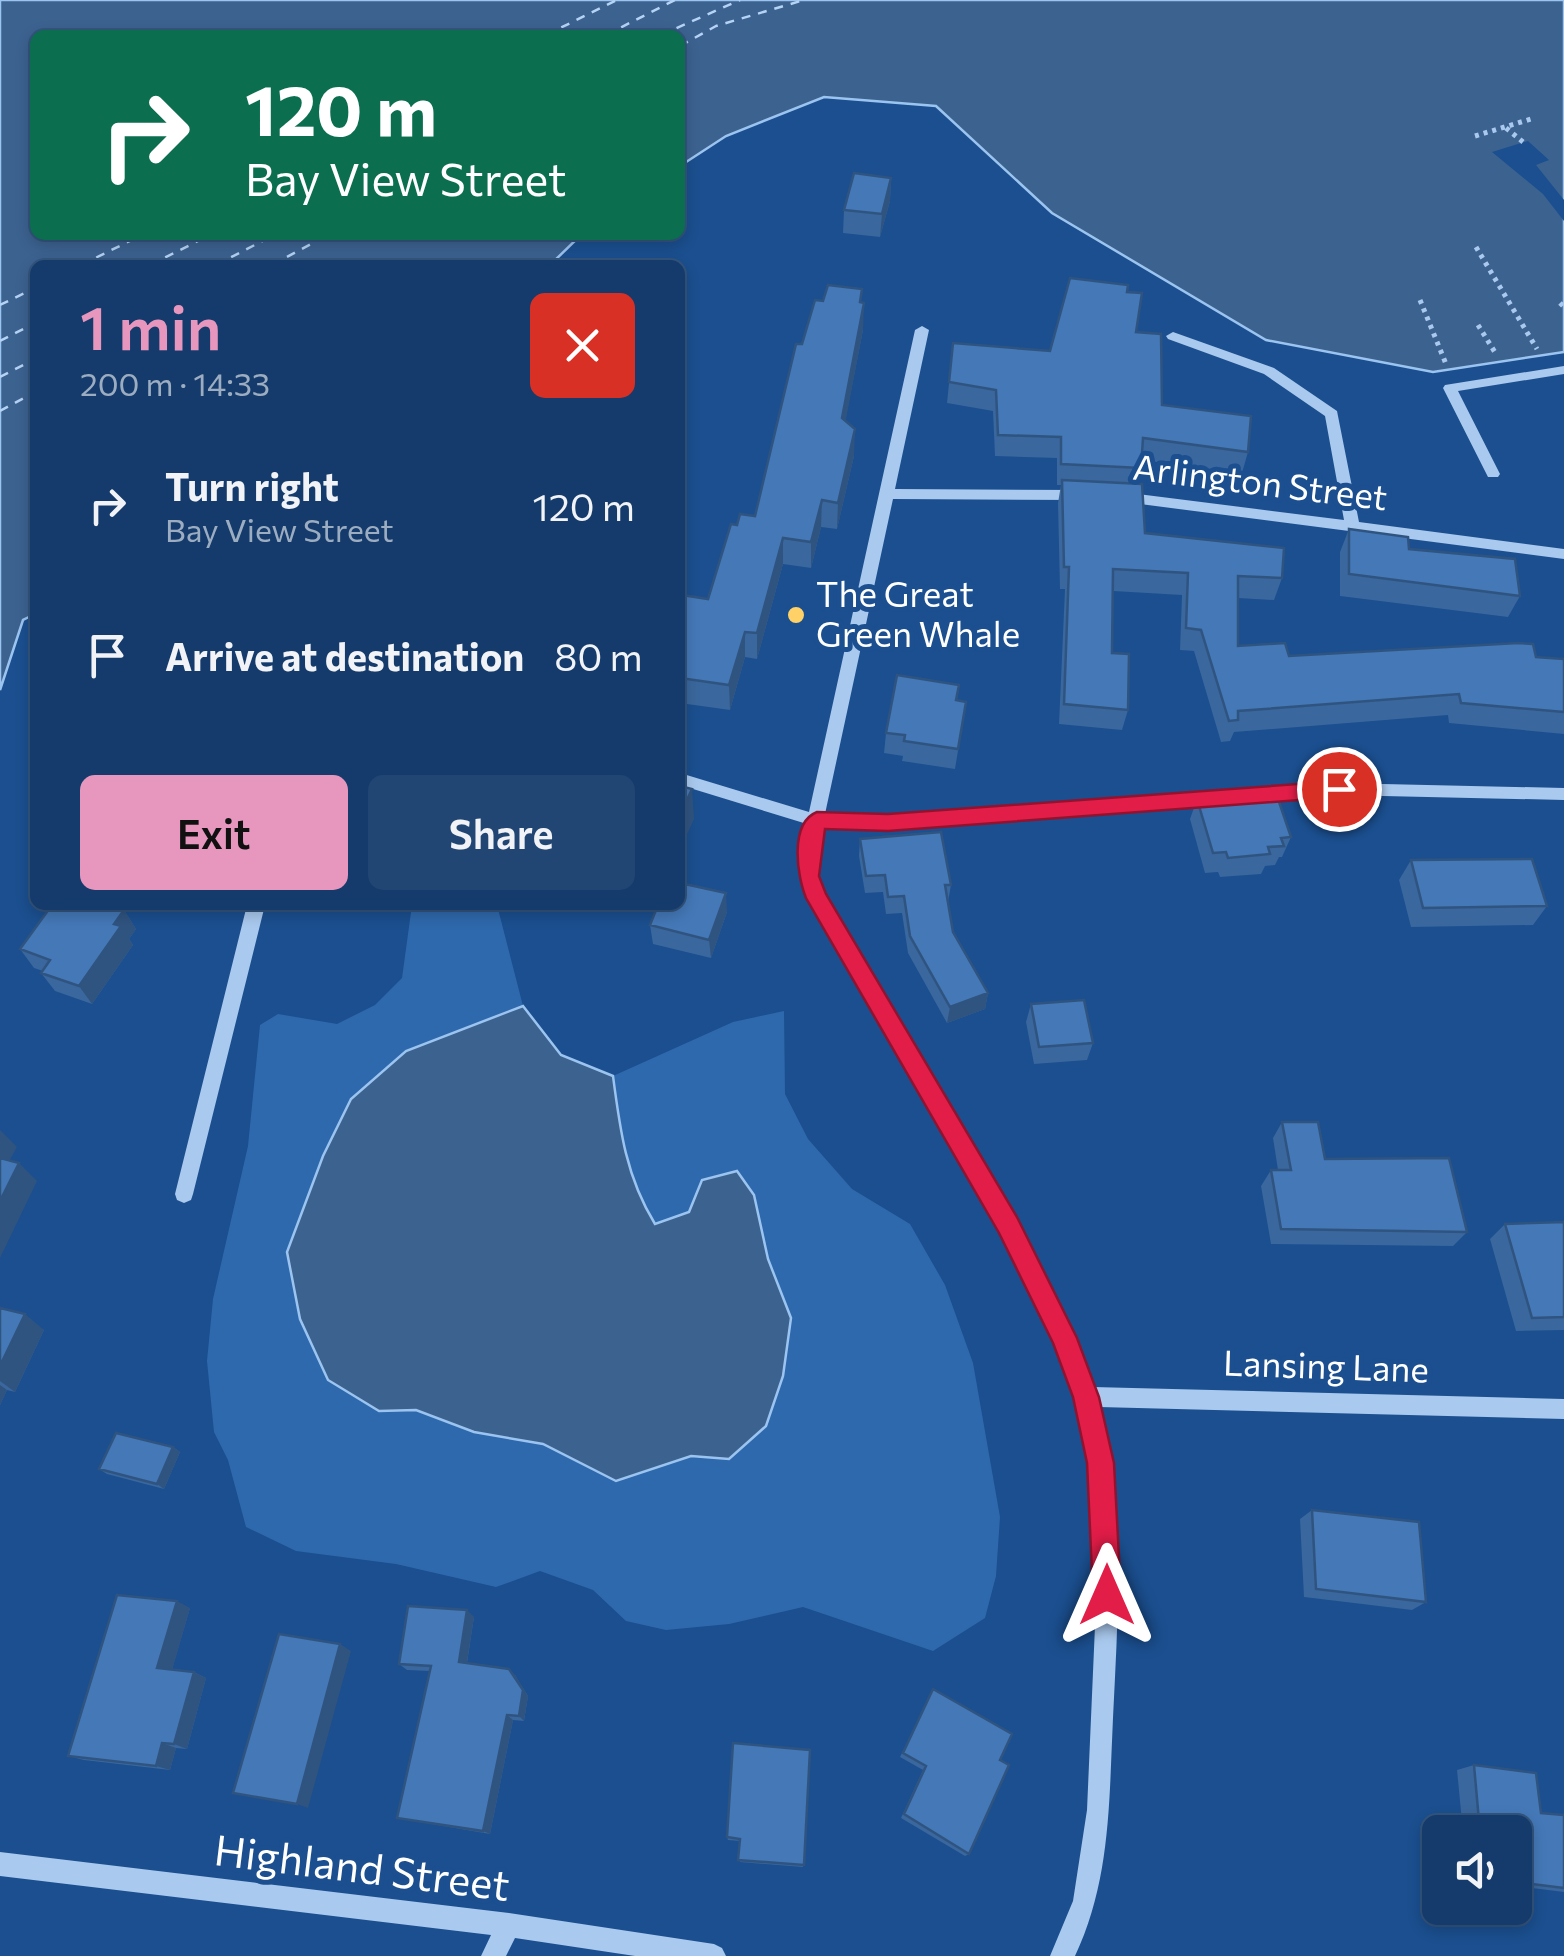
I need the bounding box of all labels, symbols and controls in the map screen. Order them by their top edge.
text: 120 m [245,65,437,150]
icon: right [80,70,210,200]
text: Bay View Street [245,150,566,205]
text: 1 min [80,289,221,362]
button: close [530,293,635,398]
text: 200 m · 14:33 [80,363,270,403]
street label: Arlington Street [1131,444,1390,517]
text: Turn right [165,462,339,509]
icon: right [80,478,135,533]
text: 120 m [533,482,635,529]
text: Bay View Street [165,509,394,549]
place label: The Great Green Whale [816,571,1020,654]
marker: The Great Green Whale [785,604,807,626]
icon: arrive [80,628,135,683]
text: Arrive at destination [165,632,524,679]
text: 80 m [554,632,643,679]
pin [1297,747,1382,832]
icon: arrive [1312,762,1367,817]
button: Exit [80,775,348,890]
button: Share [368,775,635,890]
street label: Lansing Lane [1222,1339,1430,1390]
position arrow [1055,1543,1159,1647]
map controls [1422,1815,1532,1925]
button: sound [1422,1815,1532,1925]
street label: Highland Street [212,1822,513,1910]

